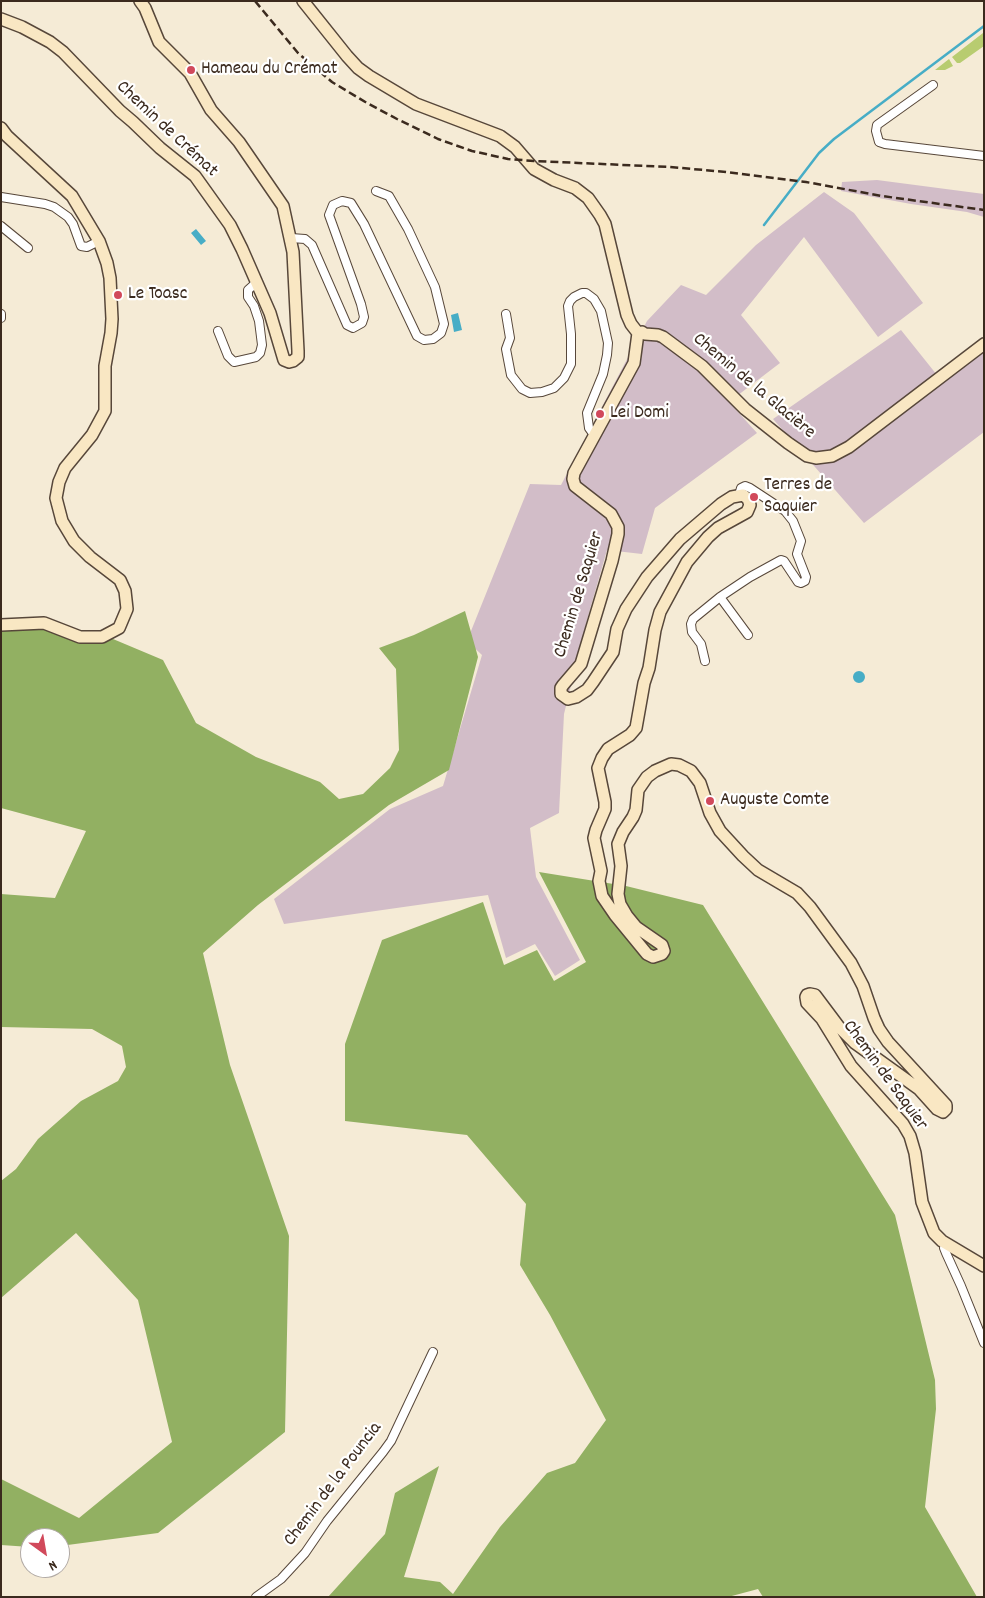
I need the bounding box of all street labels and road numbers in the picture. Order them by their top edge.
street label: Chemin de Crémat [110,77,222,183]
street label: Chemin de la Glacière [687,329,819,445]
street label: Chemin de Saquier [550,529,610,661]
street label: Chemin de Saquier [836,1016,932,1136]
street label: Chemin de la Pouncia [280,1418,388,1552]

